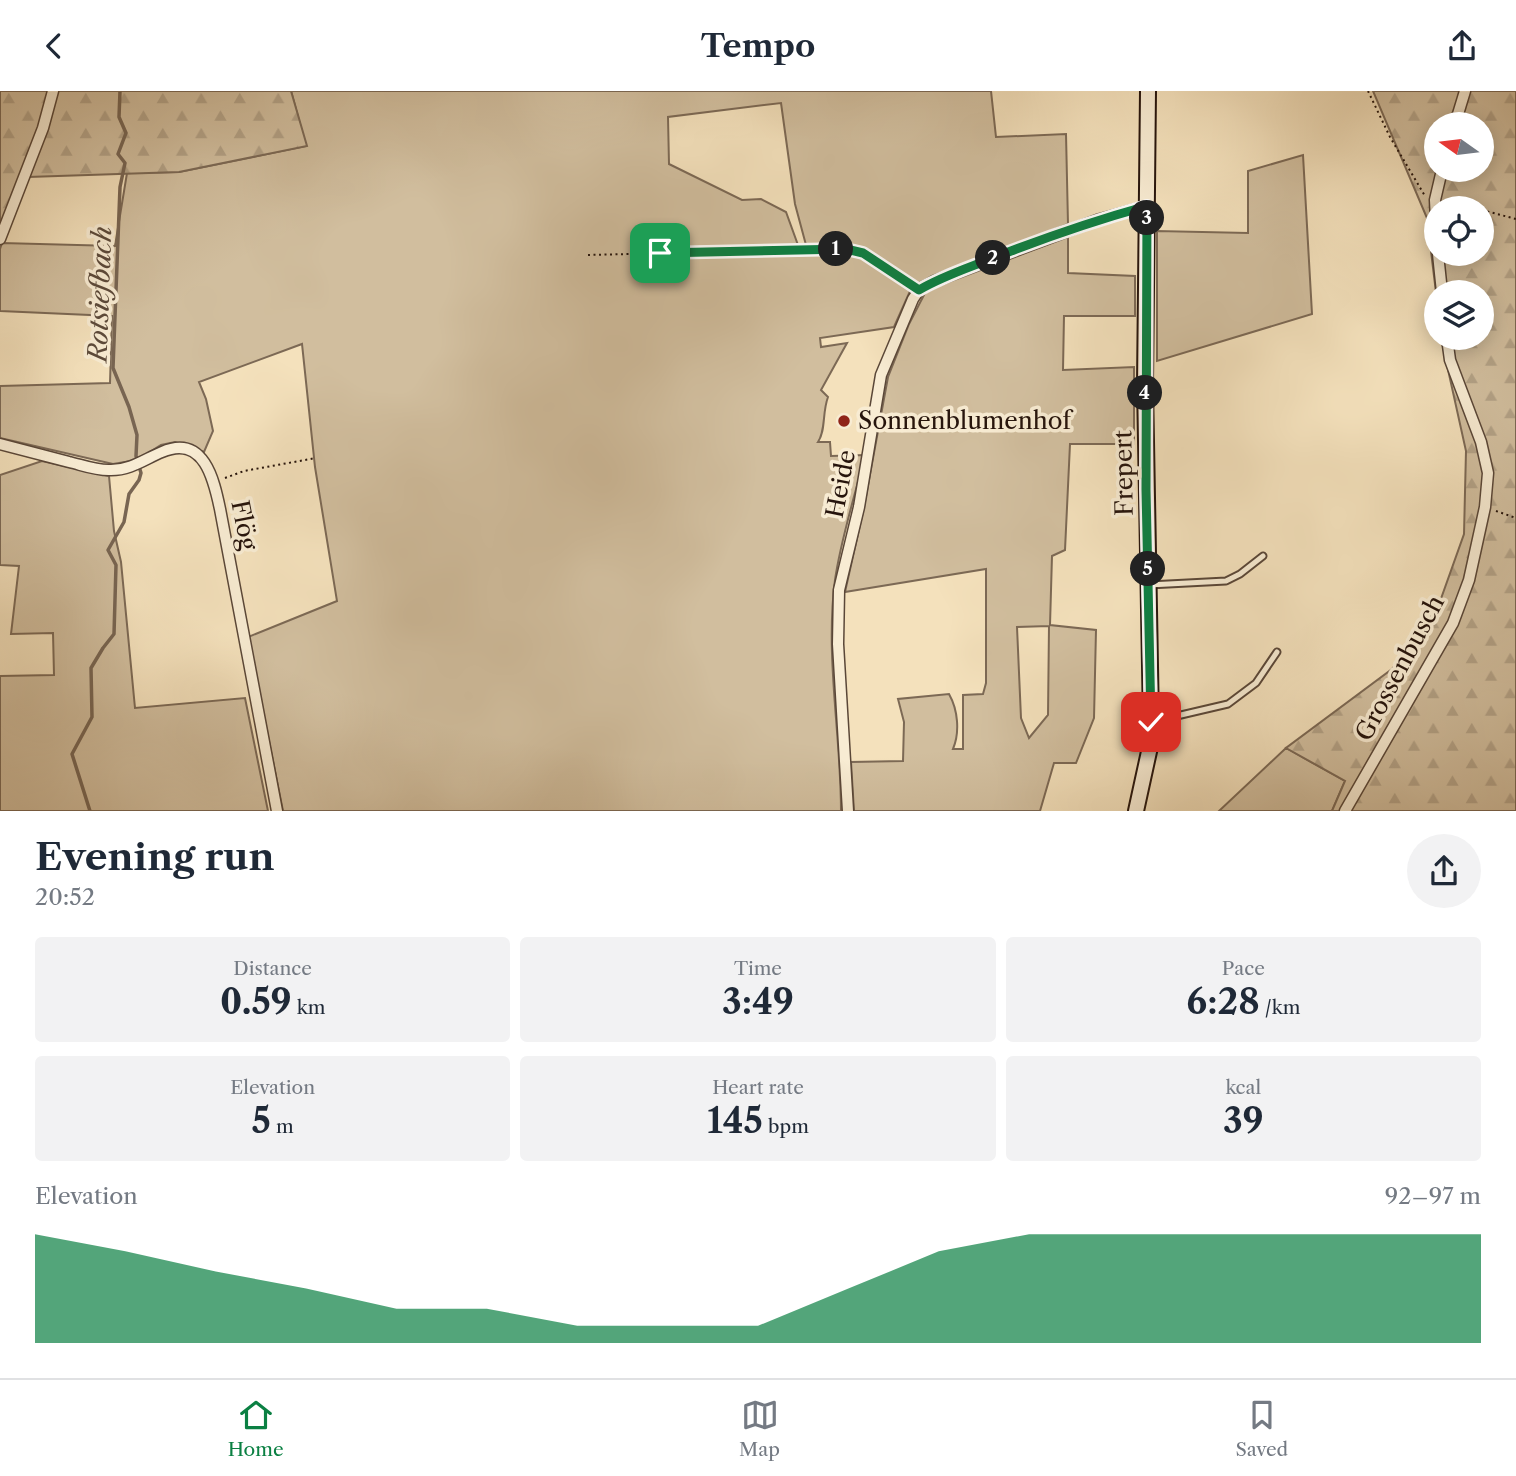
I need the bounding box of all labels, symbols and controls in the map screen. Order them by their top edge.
text: Tempo [701,26,815,65]
icon: back [35,27,73,65]
icon: share [1443,27,1481,65]
north arrow [1424,112,1494,182]
map controls [1424,112,1494,350]
button: locate [1424,196,1494,266]
pin: 3 [1130,201,1164,235]
text: 3 [1141,206,1152,229]
pin [630,223,690,283]
water label: Rotsiefbach [82,225,118,365]
pin: 1 [818,231,854,267]
icon: arrive [641,234,679,272]
text: 1 [831,237,840,260]
pin: 2 [976,241,1010,275]
text: 2 [987,246,998,269]
button: layers [1424,280,1494,350]
pin: 4 [1128,375,1162,411]
text: 4 [1139,381,1150,404]
place label: Sonnenblumenhof [858,406,1073,435]
marker: Sonnenblumenhof [836,413,852,429]
street label: Frepert [1108,429,1139,516]
street label: Heide [820,447,861,520]
street label: Flög [225,498,264,553]
pin: 5 [1130,552,1166,587]
text: 5 [1142,557,1153,580]
street label: Grossenbusch [1349,590,1450,745]
pin [1121,692,1181,752]
icon: check [1132,703,1170,741]
text: Evening run [35,833,275,880]
button: share [1407,834,1481,908]
text: 20:52 [35,883,95,911]
text: Distance [233,957,312,980]
text: Time [734,957,782,980]
text: Pace [1222,957,1265,980]
text: 0.59 [220,980,292,1023]
text: 3:49 [722,980,794,1023]
text: 6:28 [1186,980,1260,1023]
text: km [292,996,325,1019]
text: /km [1260,996,1300,1019]
text: Elevation [230,1076,315,1099]
text: Heart rate [712,1076,804,1099]
text: kcal [1225,1076,1261,1099]
text: 5 [252,1099,271,1142]
text: 145 [707,1099,763,1142]
text: 39 [1223,1099,1264,1142]
text: m [271,1115,294,1138]
text: bpm [763,1115,809,1138]
text: Elevation [35,1182,138,1210]
text: 92–97 m [1385,1182,1481,1210]
tab: Home [228,1396,284,1461]
tab: Map [739,1396,780,1461]
tab: Saved [1235,1396,1288,1461]

